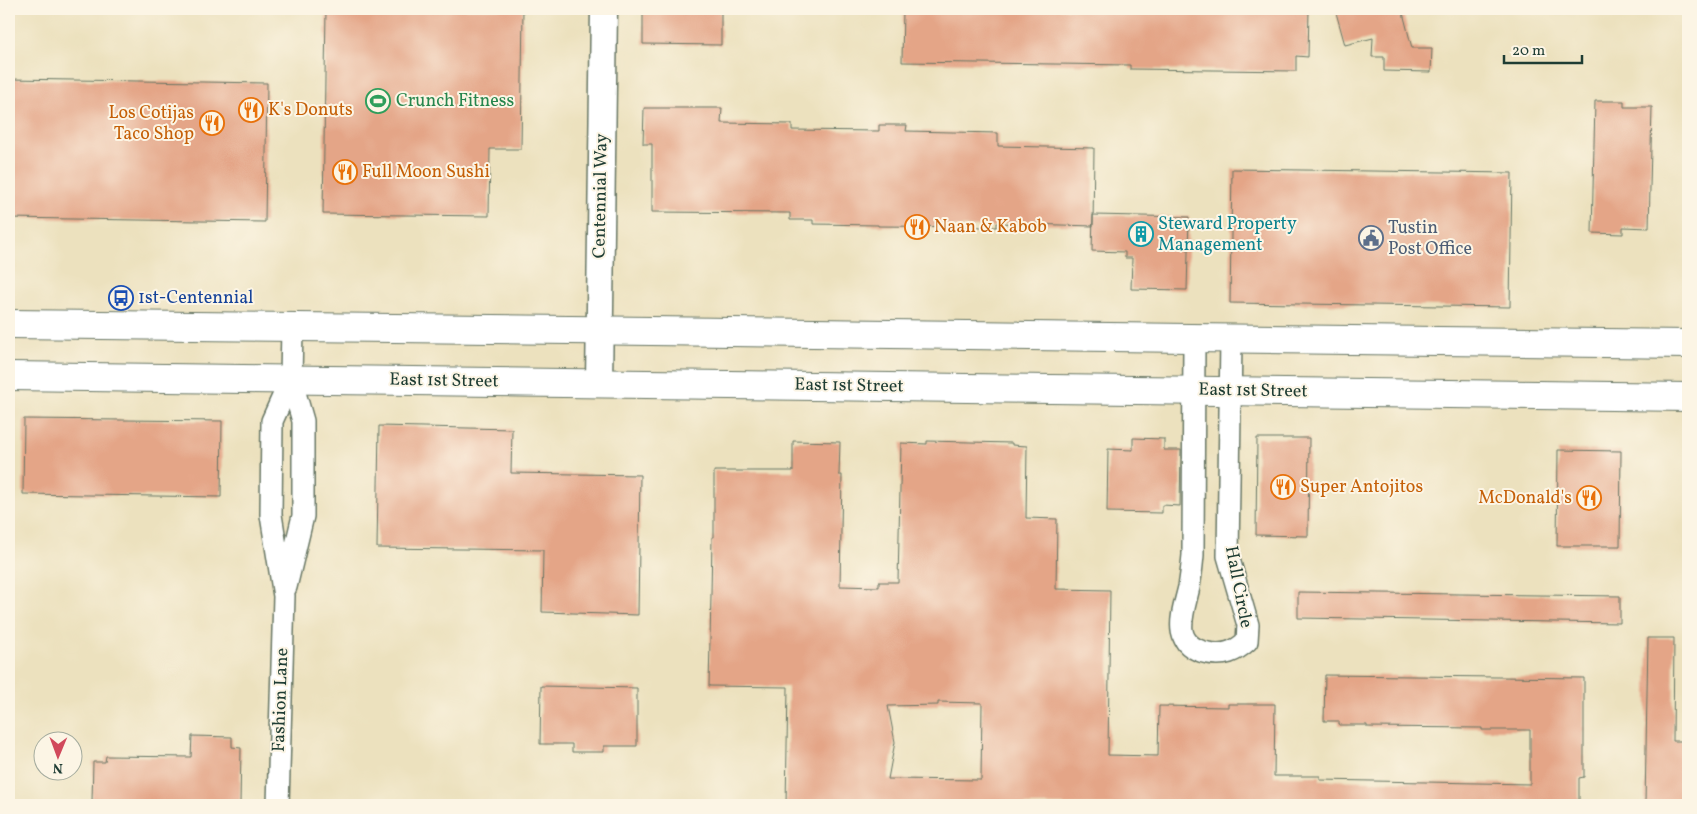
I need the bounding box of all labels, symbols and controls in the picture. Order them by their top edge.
scale bar [1504,32,1582,64]
text: 20 m [1512,41,1545,62]
sports icon: Crunch Fitness [365,88,391,114]
place label: Crunch Fitness [396,89,514,114]
restaurant icon: K's Donuts [238,97,264,123]
place label: K's Donuts [268,98,353,123]
place label: Los Cotijas Taco Shop [108,101,194,147]
restaurant icon: Los Cotijas Taco Shop [199,110,225,136]
street label: Centennial Way [587,133,615,259]
restaurant icon: Full Moon Sushi [332,159,358,185]
place label: Full Moon Sushi [362,160,490,185]
place label: Steward Property Management [1158,212,1297,258]
restaurant icon: Naan & Kabob [904,214,930,240]
place label: Naan & Kabob [934,215,1047,240]
place label: Tustin Post Office [1388,216,1472,262]
building icon: Steward Property Management [1128,221,1154,247]
public building icon: Tustin Post Office [1358,225,1384,251]
bus stop icon: 1st-Centennial [108,285,134,311]
place label: 1st-Centennial [138,286,254,311]
street label: East 1st Street [389,368,499,394]
street label: East 1st Street [794,373,904,399]
street label: East 1st Street [1198,378,1308,404]
restaurant icon: Super Antojitos [1270,474,1296,500]
place label: Super Antojitos [1300,475,1423,500]
restaurant icon: McDonald's [1576,485,1602,511]
place label: McDonald's [1478,486,1572,511]
street label: Hall Circle [1218,544,1258,630]
street label: Fashion Lane [267,647,295,753]
north arrow [32,732,82,782]
text: N [53,758,63,777]

